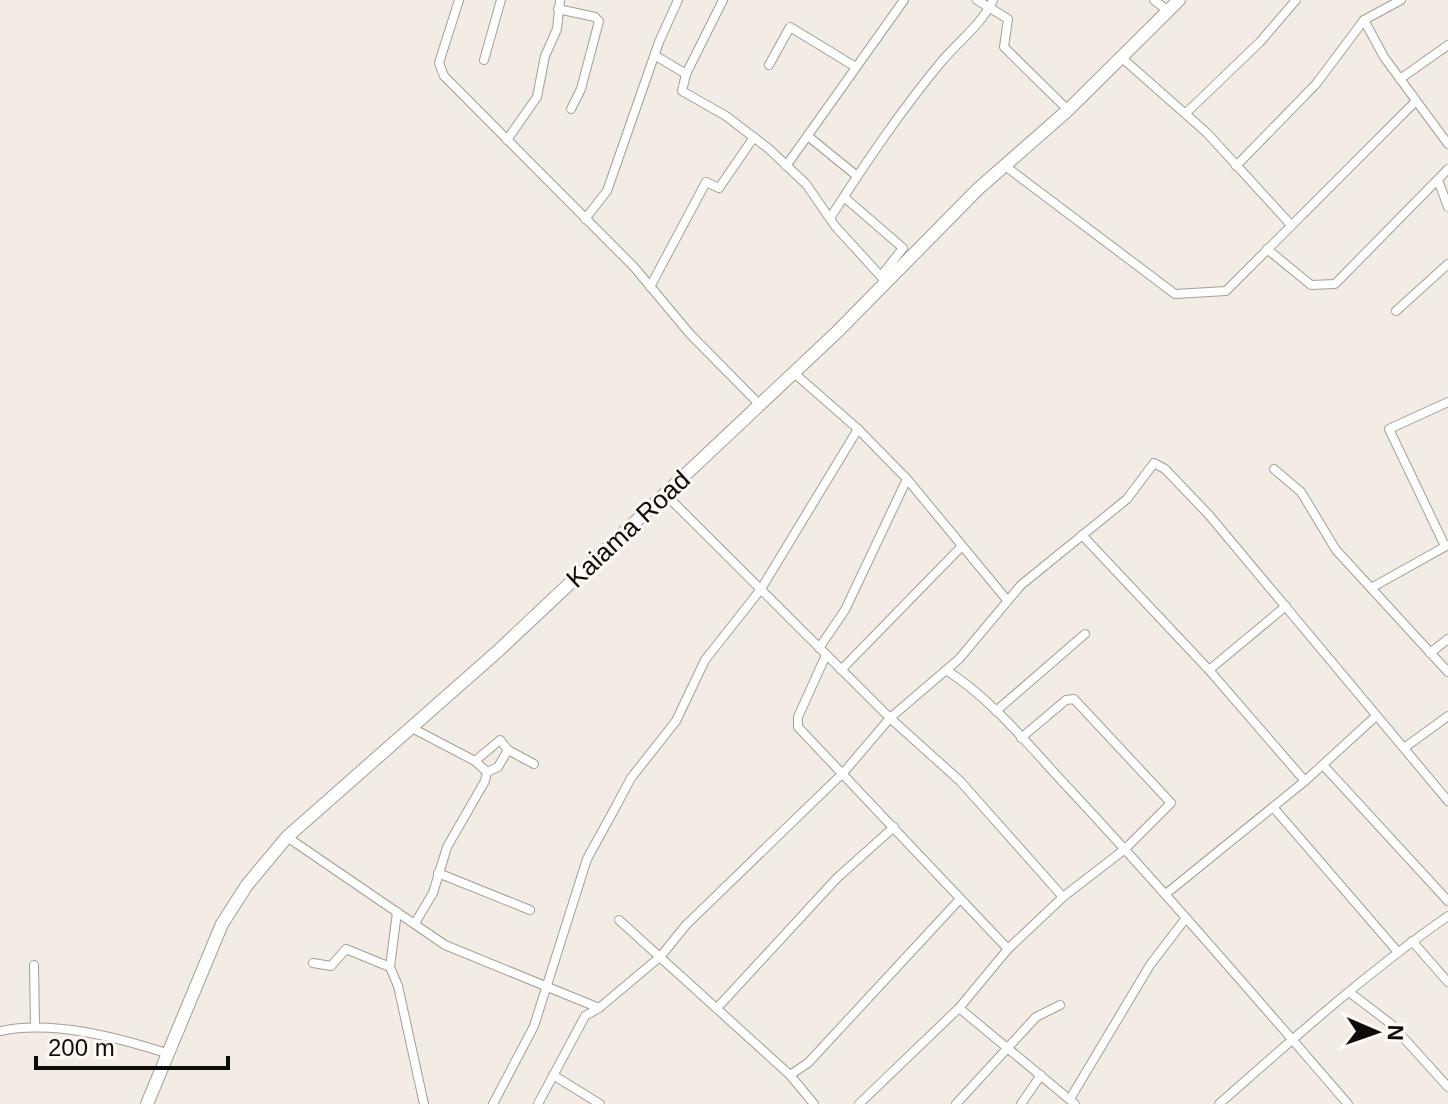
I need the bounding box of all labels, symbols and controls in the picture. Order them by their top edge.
street label: Kaiama Road [560,464,696,594]
north arrow [1336,992,1416,1072]
scale bar [36,1020,228,1070]
text: N [1383,1024,1408,1041]
text: 200 m [48,1034,115,1061]

